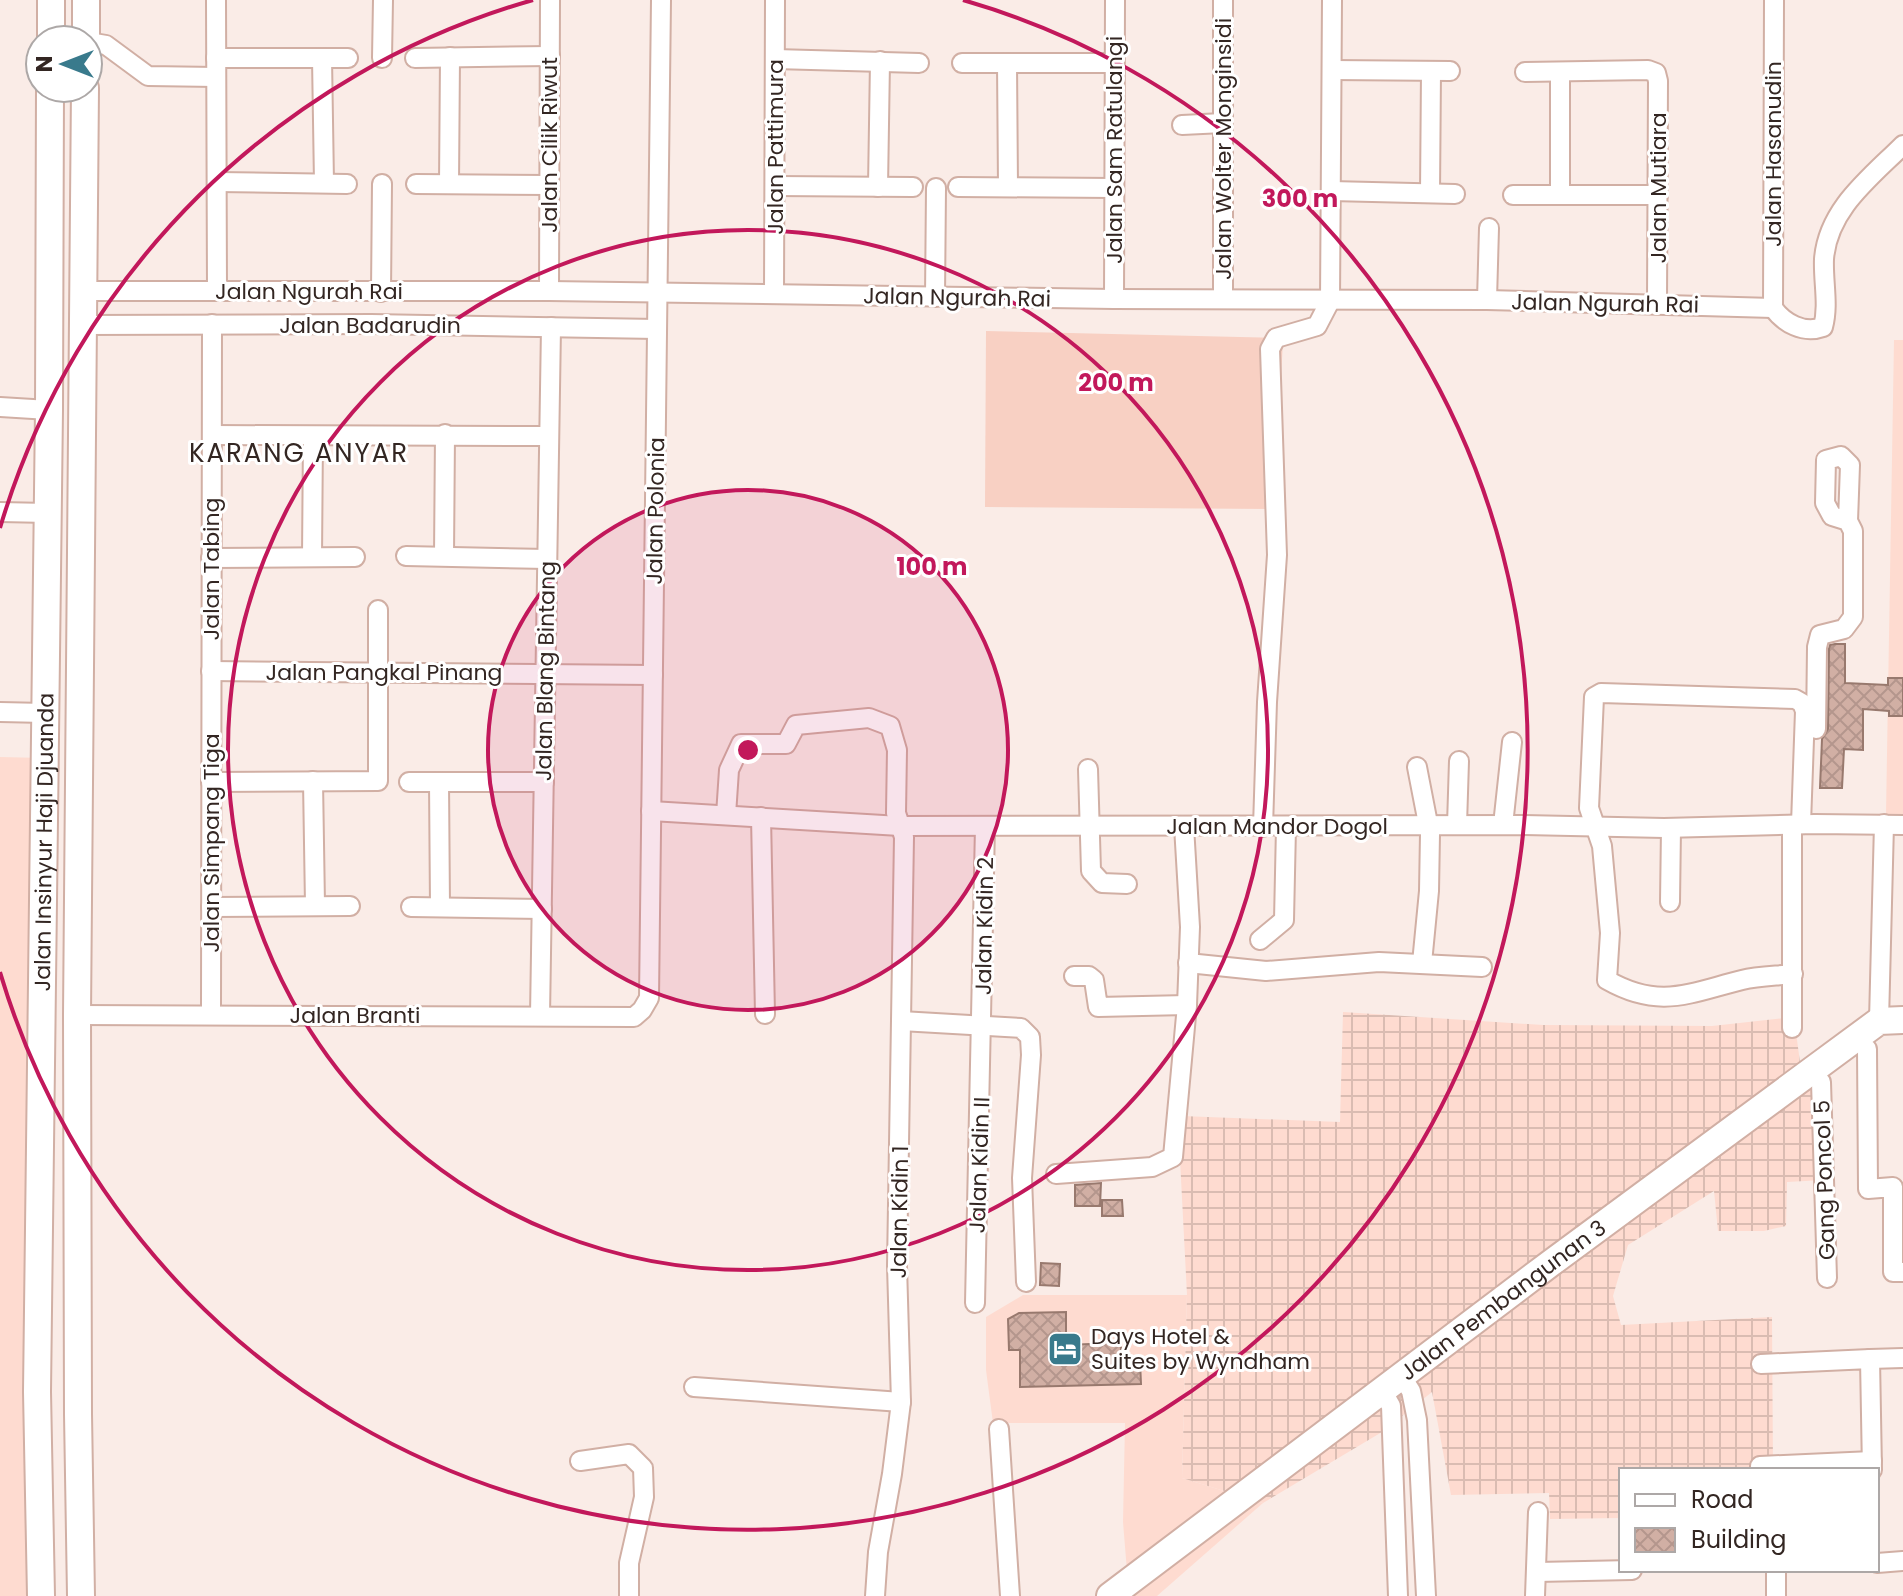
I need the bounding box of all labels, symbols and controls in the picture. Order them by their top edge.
street label: Jalan Wolter Monginsidi [1208,18,1239,280]
north arrow [24,24,104,104]
street label: Jalan Sam Ratulangi [1099,36,1130,264]
text: N [29,56,60,72]
street label: Jalan Cilik Riwut [534,57,565,233]
street label: Jalan Pattimura [760,59,791,235]
street label: Jalan Hasanudin [1758,61,1789,247]
street label: Jalan Mutiara [1643,112,1674,264]
text: 300 m [1262,182,1338,215]
street label: Jalan Ngurah Rai [215,276,403,307]
street label: Jalan Ngurah Rai [863,280,1051,315]
street label: Jalan Ngurah Rai [1511,286,1699,321]
street label: Jalan Badarudin [279,310,461,341]
text: 200 m [1078,366,1154,399]
district label: KARANG ANYAR [189,435,409,471]
street label: Jalan Polonia [639,437,672,585]
street label: Jalan Tabing [196,498,227,640]
text: 100 m [897,550,967,583]
street label: Jalan Blang Bintang [528,561,563,781]
street label: Jalan Pangkal Pinang [266,657,502,688]
street label: Jalan Insinyur Haji Djuanda [27,693,62,992]
street label: Jalan Simpang Tiga [196,733,227,953]
centre of rings [734,736,762,764]
street label: Jalan Mandor Dogol [1166,811,1388,842]
street label: Jalan Kidin 2 [968,857,1001,995]
street label: Jalan Branti [290,1000,420,1031]
street label: Jalan Kidin II [962,1096,997,1234]
street label: Gang Poncol 5 [1806,1099,1843,1261]
street label: Jalan Kidin 1 [883,1145,916,1279]
street label: Jalan Pembangunan 3 [1394,1213,1613,1388]
place label: Days Hotel & Suites by Wyndham [1091,1321,1310,1377]
hotel icon: Days Hotel & Suites by Wyndham [1046,1330,1084,1368]
legend [1619,1468,1879,1572]
text: Road [1691,1483,1753,1516]
text: Building [1691,1523,1787,1556]

